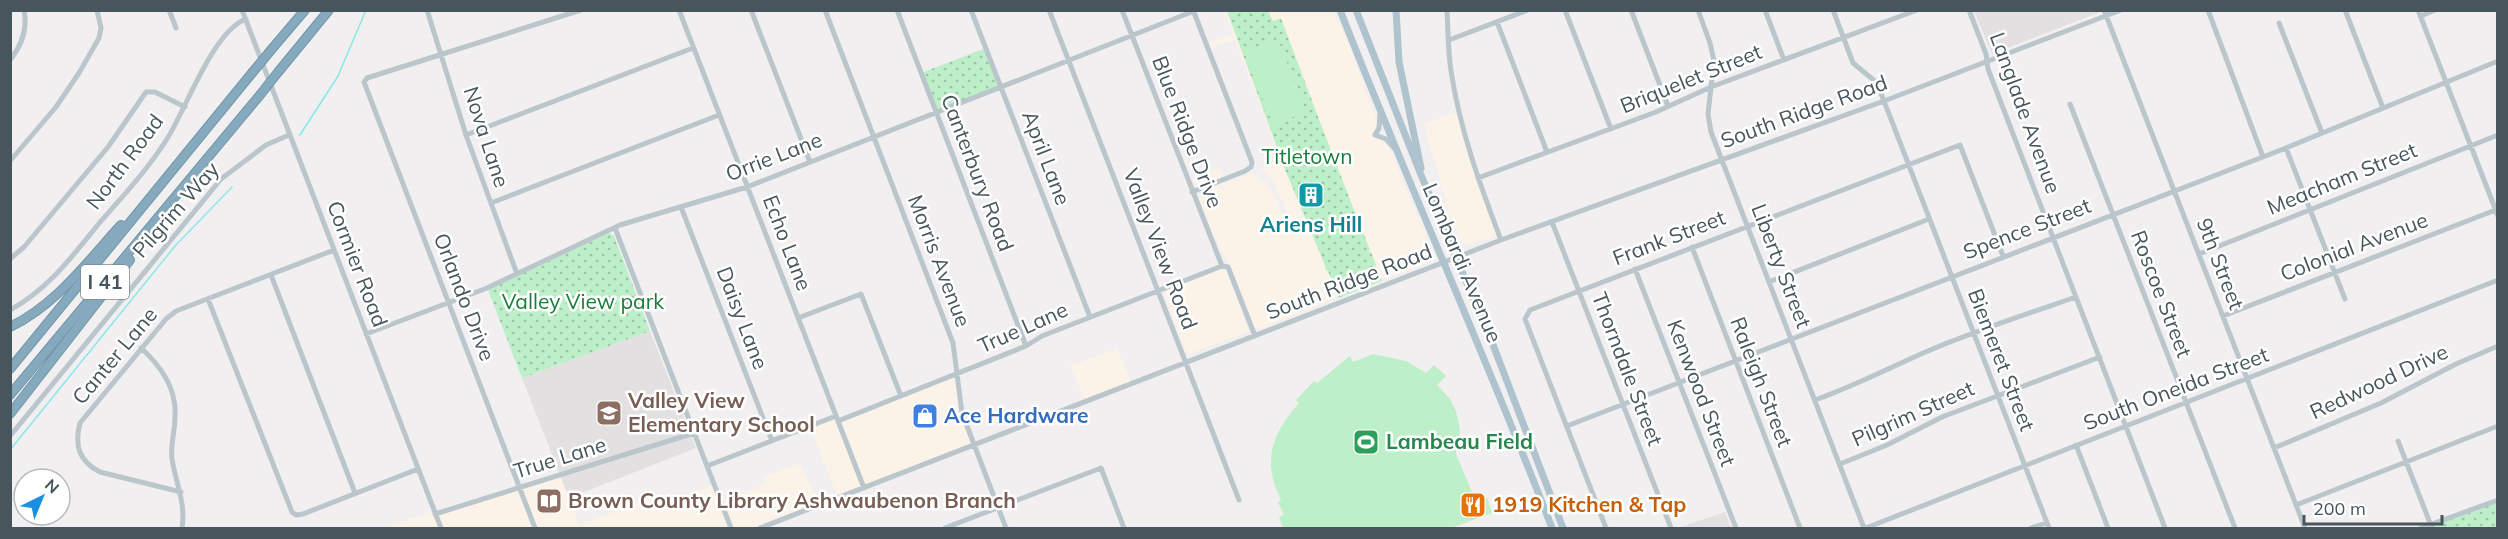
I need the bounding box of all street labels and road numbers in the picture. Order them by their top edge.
street label: Langlade Avenue [1985,29,2067,197]
street label: Briquelet Street [1616,38,1765,118]
street label: Blue Ridge Drive [1147,52,1229,211]
street label: South Ridge Road [1717,69,1891,153]
street label: Nova Lane [458,83,515,190]
street label: Canterbury Road [936,90,1020,255]
street label: April Lane [1017,107,1077,208]
street label: North Road [80,109,168,214]
street label: Orrie Lane [722,126,826,186]
street label: Meacham Street [2263,136,2420,220]
street label: Pilgrim Way [127,156,224,263]
street label: Valley View Road [1118,165,1204,333]
street label: Lombardi Avenue [1418,179,1508,346]
street label: Echo Lane [758,191,818,294]
street label: Morris Avenue [903,191,977,330]
street label: Spence Street [1959,192,2094,264]
street label: Cormier Road [322,197,394,330]
street label: Liberty Street [1746,200,1818,331]
street label: Frank Street [1609,204,1729,270]
street label: Colonial Avenue [2276,206,2431,286]
street label: 9th Street [2192,214,2250,313]
street label: Roscoe Street [2126,226,2198,361]
street label: Orlando Drive [429,229,501,364]
street label: South Ridge Road [1262,237,1435,325]
street label: Daisy Lane [711,263,774,373]
road number: I 41 [81,265,129,299]
street label: Biemeret Street [1963,285,2041,434]
street label: Thorndale Street [1587,288,1669,449]
street label: True Lane [974,296,1072,358]
street label: Canter Lane [66,302,162,409]
street label: Raleigh Street [1725,313,1799,450]
street label: Kenwood Street [1662,316,1742,470]
street label: Redwood Drive [2305,338,2452,424]
street label: South Oneida Street [2079,341,2272,435]
street label: Pilgrim Street [1847,375,1978,452]
street label: True Lane [510,431,609,483]

